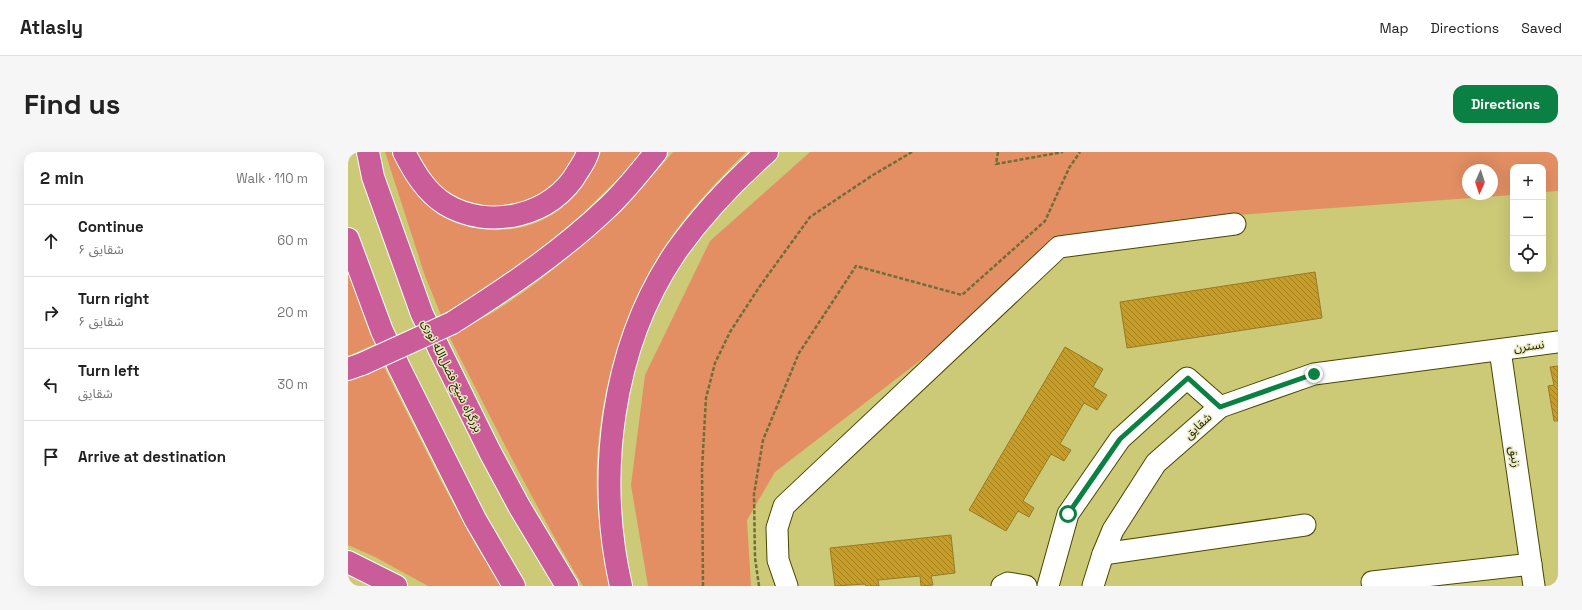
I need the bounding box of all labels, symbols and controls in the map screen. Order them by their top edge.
text: Atlasly [20,15,83,40]
text: Map [1379,19,1409,37]
text: Directions [1431,19,1499,37]
text: Saved [1521,19,1562,37]
button: Directions [1453,85,1558,123]
text: Find us [24,86,121,122]
north arrow [1462,164,1498,200]
map controls [1510,164,1546,272]
button: + [1510,164,1546,200]
text: 2 min [40,167,84,189]
text: Walk · 110 m [236,170,308,187]
button: − [1510,200,1546,236]
text: Continue [78,217,144,236]
icon: ahead [40,230,62,252]
text: 60 m [277,232,308,249]
button: locate [1510,236,1546,272]
text: شقایق ۶ [78,241,124,258]
text: Turn right [78,289,149,308]
icon: right [40,302,62,324]
text: 20 m [277,304,308,321]
text: شقایق ۶ [78,313,124,330]
street label: بزرگراه شیخ فضل‌الله نوری [417,317,486,435]
street label: نسترن [1513,336,1545,356]
text: Turn left [78,361,140,380]
route end [1305,365,1323,383]
icon: left [40,374,62,396]
text: 30 m [277,376,308,393]
text: شقایق [78,385,113,402]
street label: شقایق [1181,409,1215,443]
street label: زنبق [1506,445,1524,469]
icon: arrive [40,446,62,468]
text: Arrive at destination [78,447,226,466]
route start [1059,505,1077,523]

